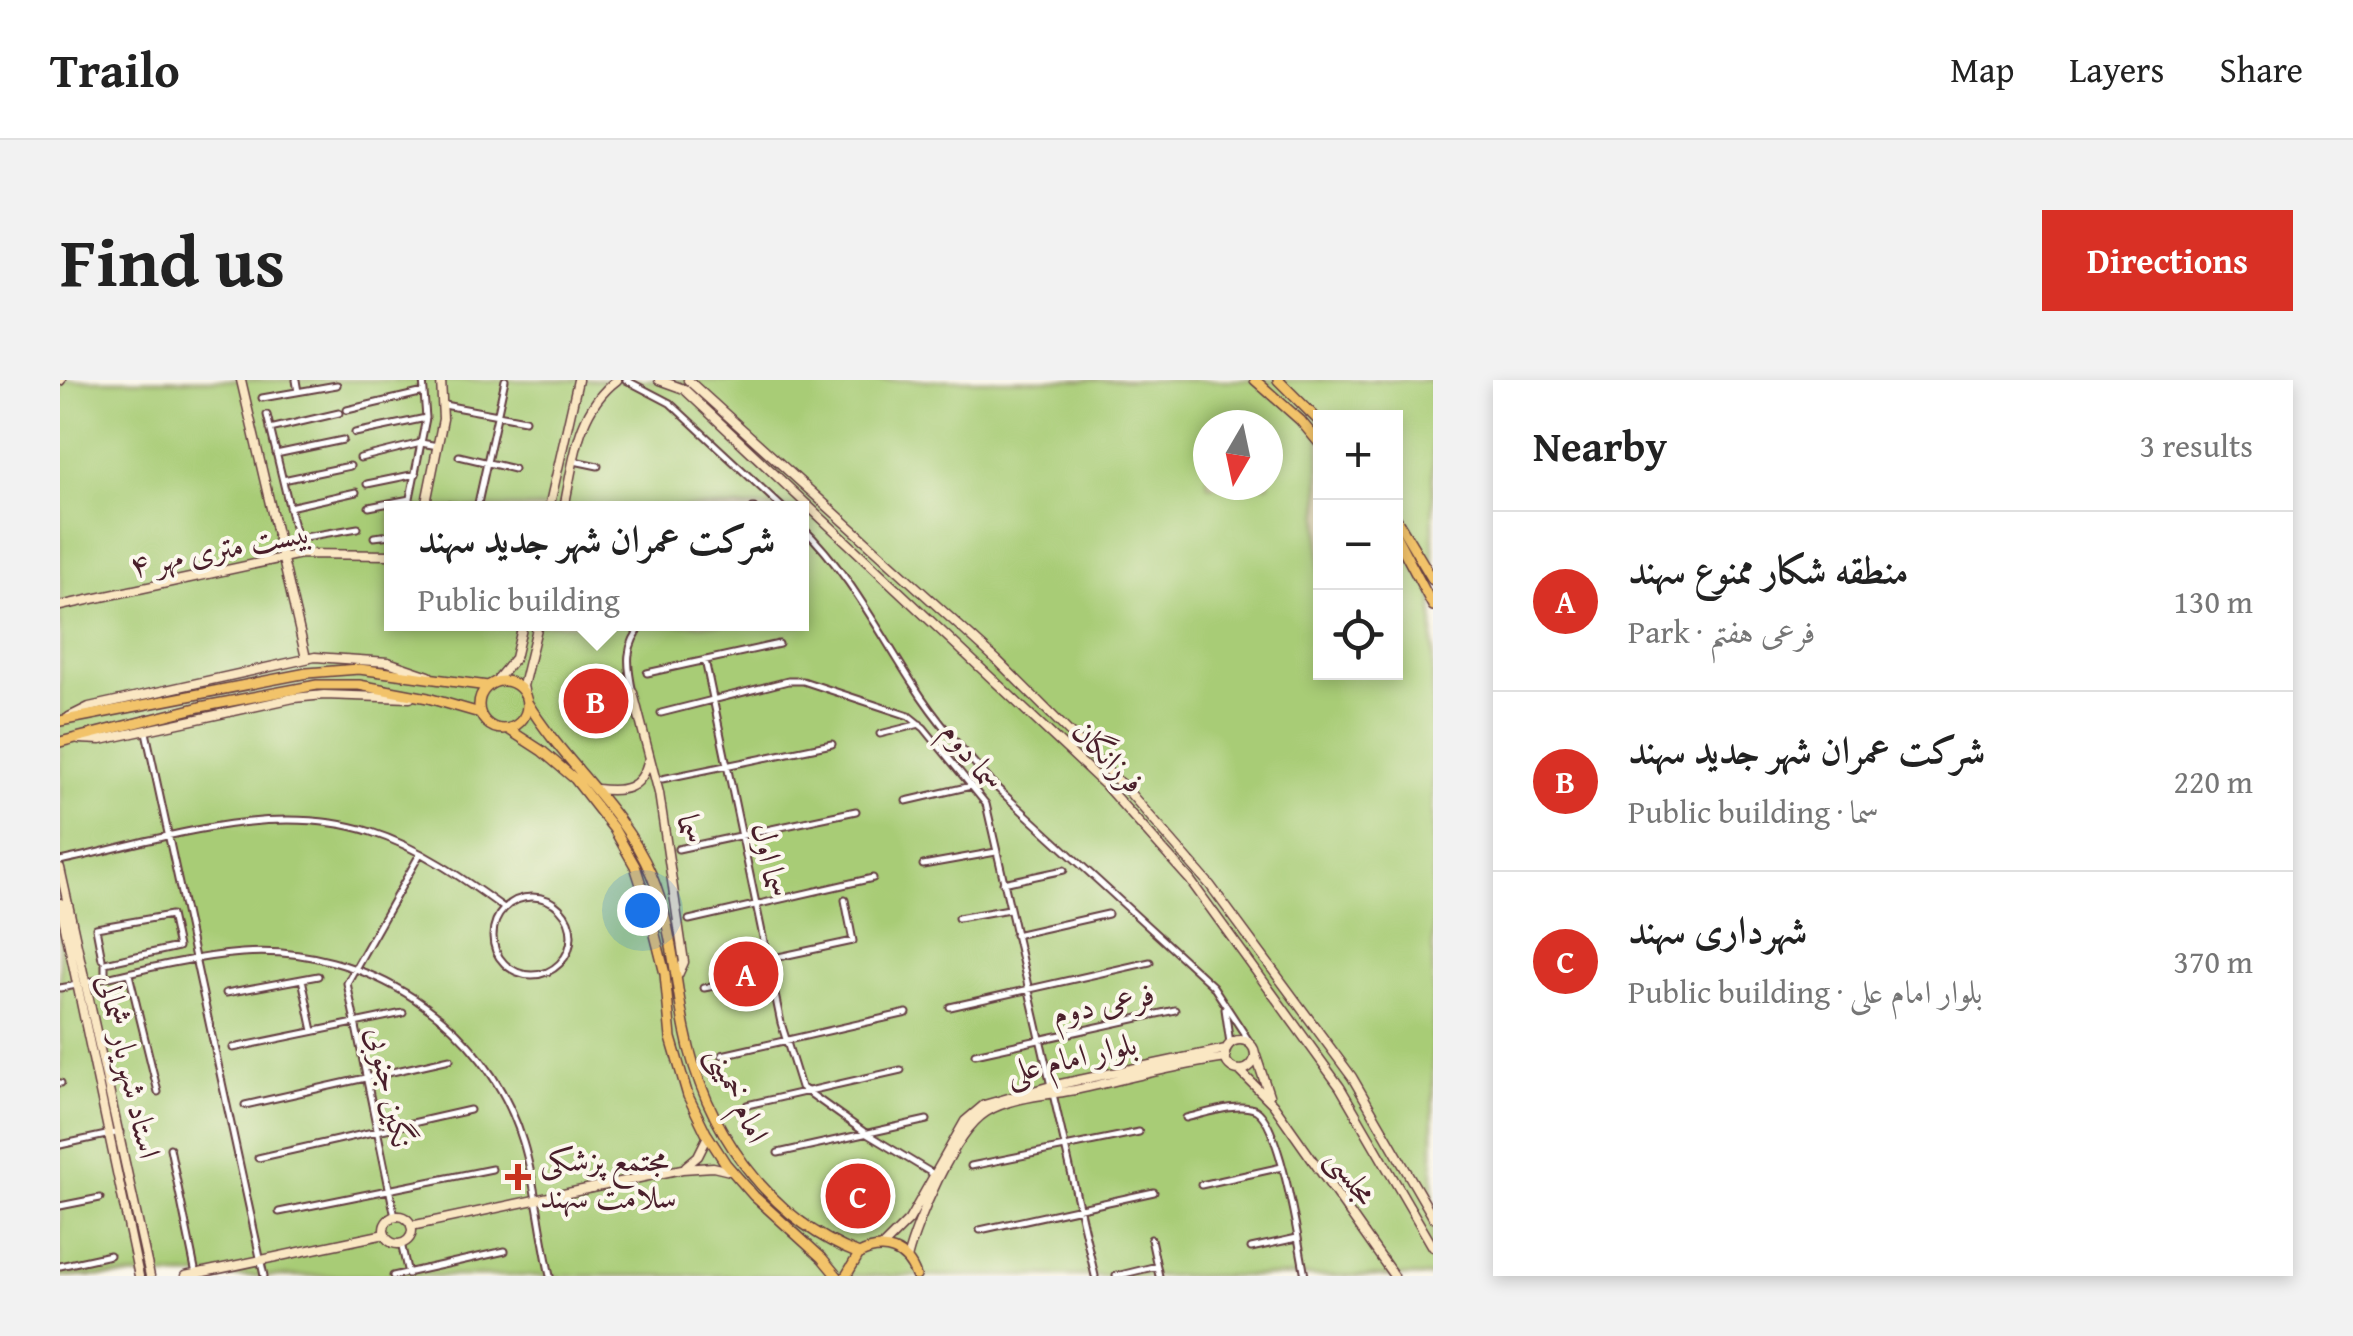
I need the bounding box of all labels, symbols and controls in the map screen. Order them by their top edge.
text: Trailo [50,34,180,105]
text: Map [1950,44,2014,95]
text: Layers [2069,44,2164,95]
text: Share [2219,44,2303,95]
text: Find us [60,209,285,312]
button: Directions [2042,210,2293,311]
north arrow [1193,410,1283,500]
map controls [1313,410,1403,680]
button: + [1313,410,1403,500]
text: Nearby [1533,415,1667,476]
text: 3 results [2140,422,2253,469]
button: − [1313,500,1403,590]
popup [384,501,809,631]
street label: بیست متری مهر ۴ [125,507,315,589]
text: شرکت عمران شهر جدید سهند [418,510,775,566]
text: منطقه شکار ممنوع سهند [1628,541,1909,597]
text: Public building [418,576,620,623]
text: A [1555,578,1576,625]
text: 130 m [2174,578,2253,625]
button: locate [1313,590,1403,680]
text: Park · فرعی هفتم [1628,608,1815,655]
pin: B [564,664,628,738]
street label: فرزانگان [1062,708,1156,804]
street label: سما دوم [927,711,1015,804]
text: شرکت عمران شهر جدید سهند [1628,721,1985,777]
text: B [1556,758,1575,805]
text: 220 m [2174,758,2253,805]
text: Public building · سما [1628,788,1879,835]
street label: سما [665,810,717,848]
street label: سما اول [740,818,802,902]
your location [617,885,668,936]
text: شهرداری سهند [1628,901,1807,957]
pin: A [714,936,778,1012]
text: C [1556,938,1575,985]
text: 370 m [2174,938,2253,985]
text: Public building · بلوار امام علی [1628,968,1983,1015]
street label: استاد شهریار شمالی [86,969,174,1163]
street label: فرعی دوم [1048,969,1160,1042]
street label: بلوار امام علی [1001,1019,1142,1100]
street label: نگین جنوبی [355,1022,427,1152]
street label: امام خمینی [691,1038,782,1153]
place label: مجتمع پزشکی سلامت سهند [540,1136,677,1220]
street label: مجلسی [1316,1137,1390,1215]
pin: C [826,1158,890,1234]
marker: مجتمع پزشکی سلامت سهند [505,1164,531,1190]

